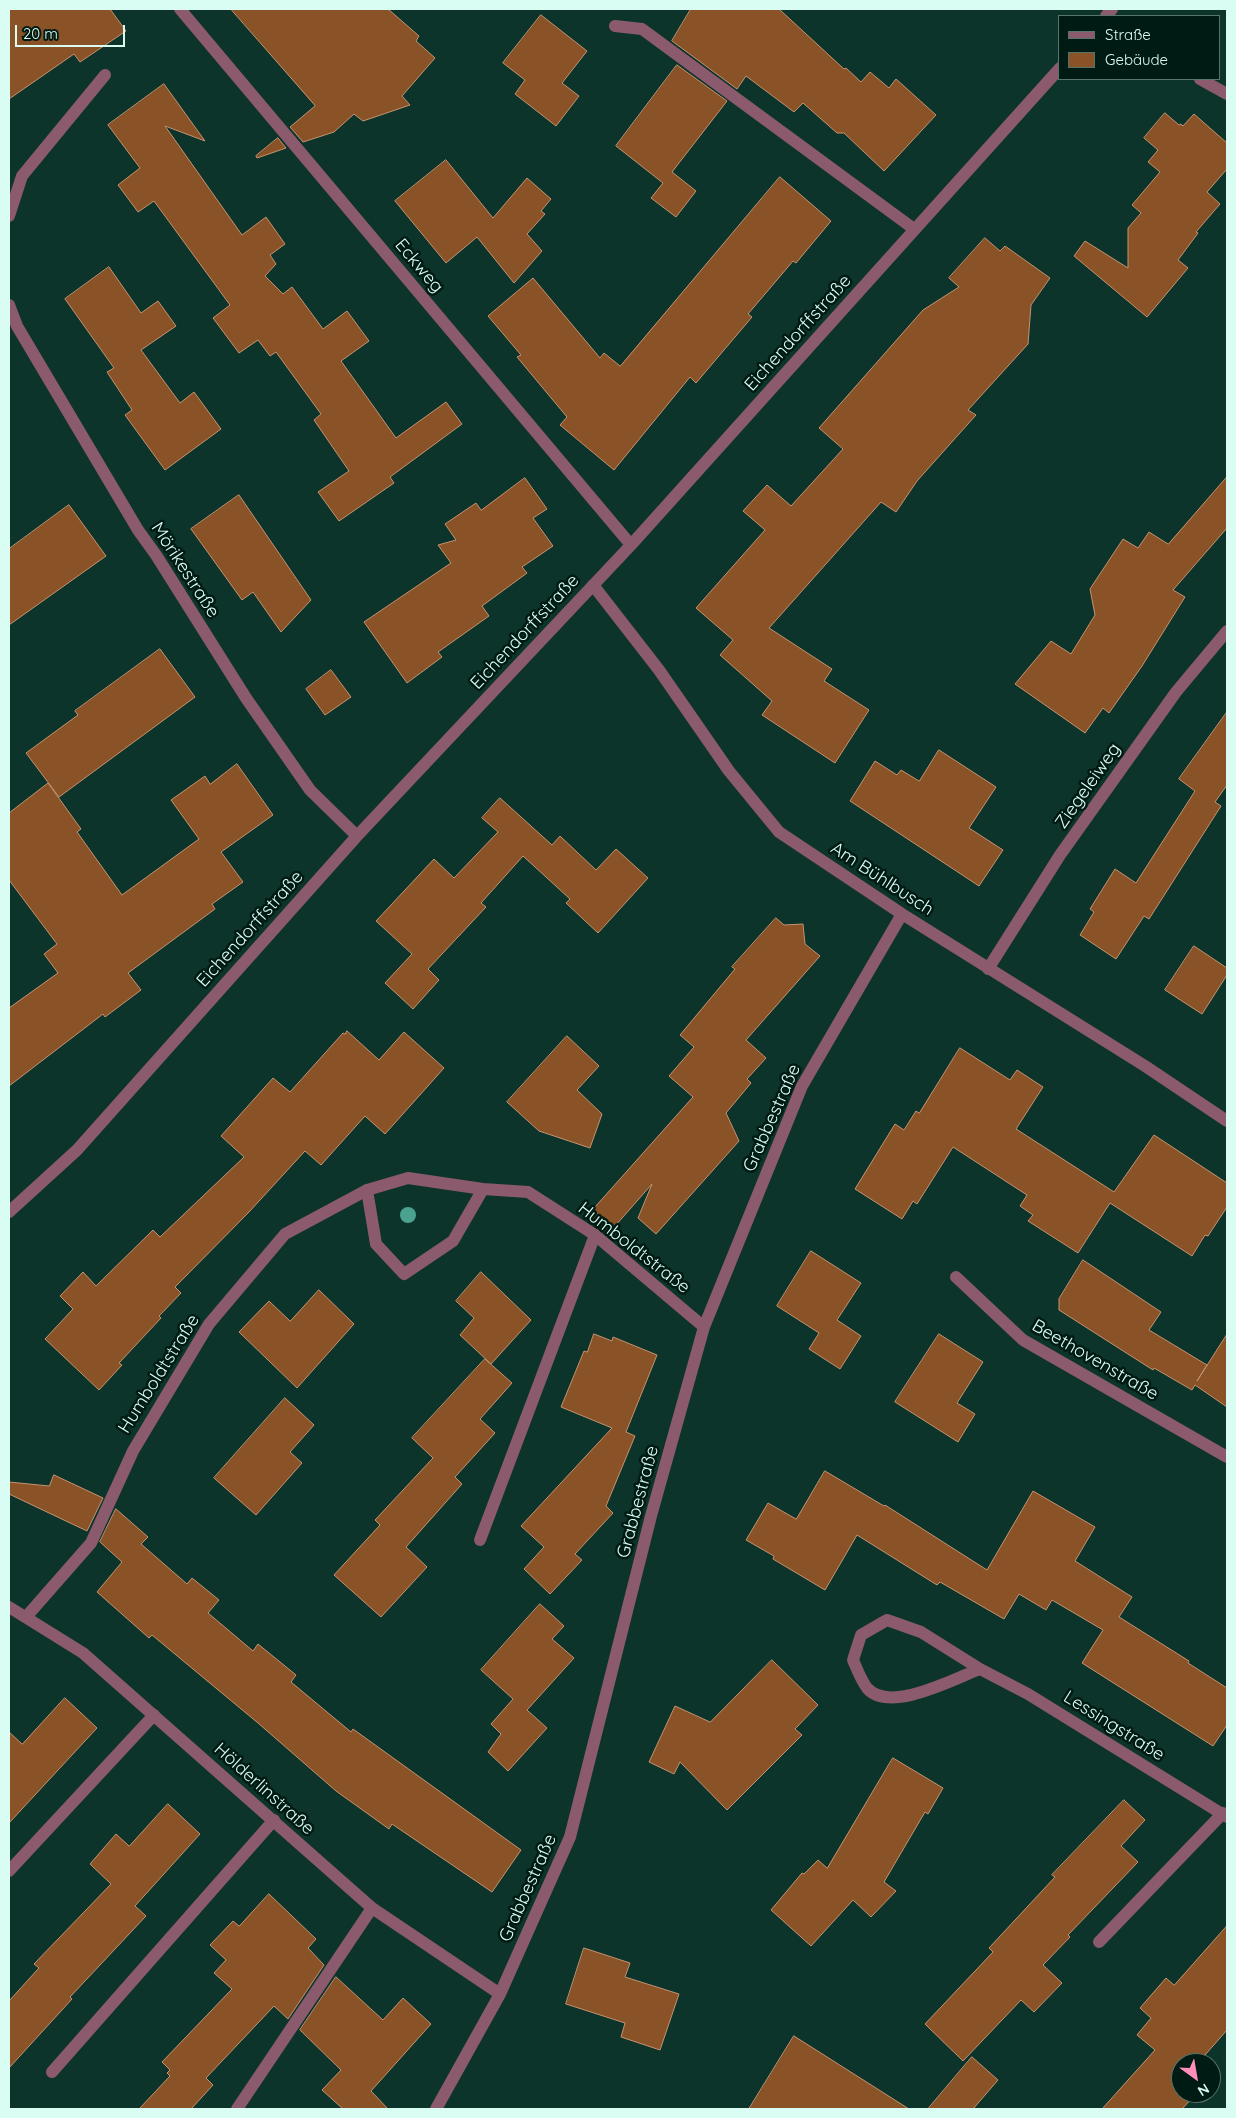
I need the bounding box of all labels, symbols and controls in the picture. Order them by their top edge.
scale bar [18,15,128,47]
legend [1058,15,1221,80]
text: 20 m [23,24,58,43]
text: Straße [1105,25,1151,44]
text: Gebäude [1105,50,1168,69]
street label: Eckweg [390,235,448,297]
street label: Eichendorffstraße [740,270,856,396]
street label: Mörikestraße [146,518,224,622]
street label: Eichendorffstraße [466,570,584,694]
street label: Ziegeleiweg [1051,739,1125,833]
street label: Am Bühlbusch [826,838,938,920]
street label: Eichendorffstraße [192,866,308,992]
street label: Grabbestraße [739,1061,805,1175]
street label: Humboldtstraße [574,1198,694,1298]
street label: Humboldtstraße [114,1311,204,1437]
street label: Beethovenstraße [1028,1315,1162,1405]
street label: Grabbestraße [613,1443,663,1561]
street label: Lessingstraße [1059,1686,1169,1766]
street label: Hölderlinstraße [209,1738,319,1840]
street label: Grabbestraße [495,1831,561,1945]
north arrow [1171,2053,1221,2103]
text: N [1194,2080,1213,2100]

